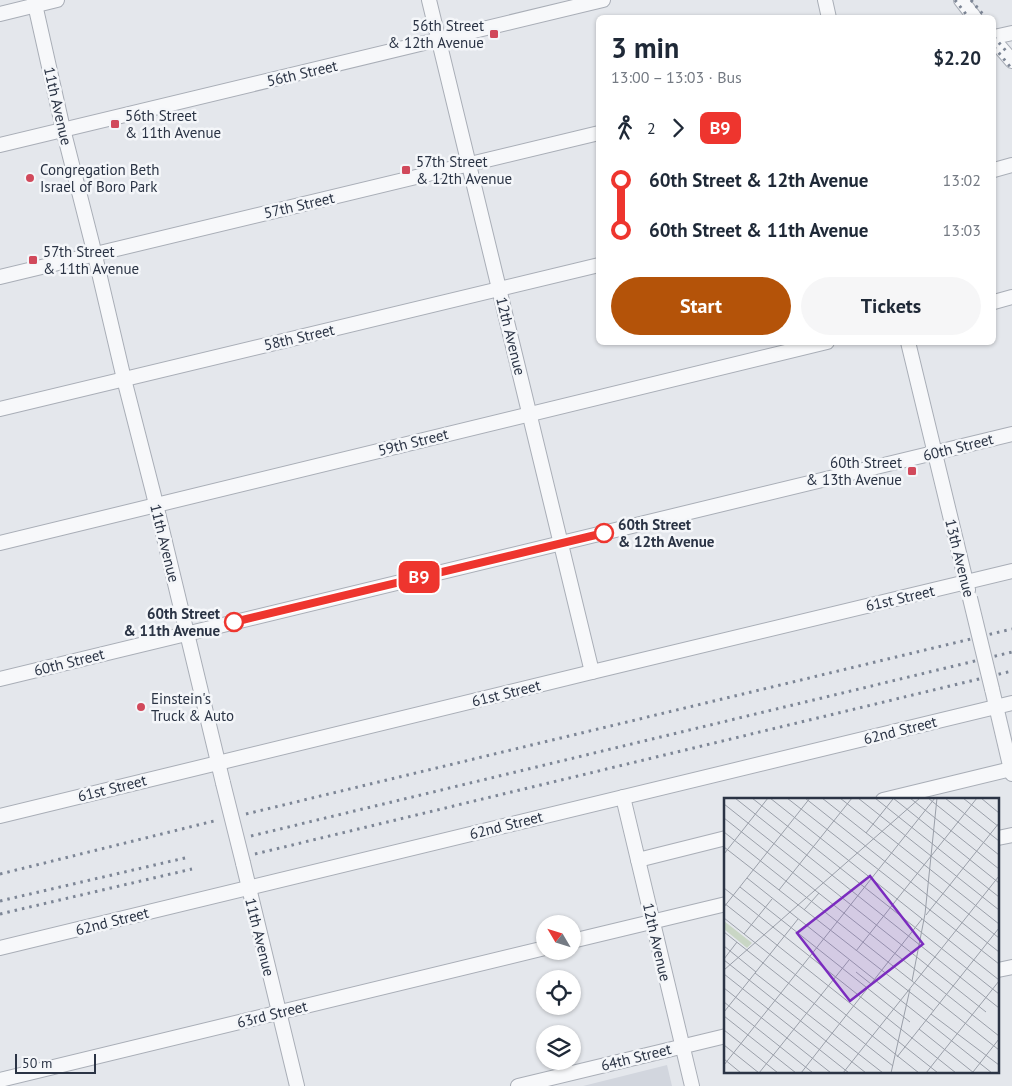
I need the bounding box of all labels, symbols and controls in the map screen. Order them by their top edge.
place label: 56th Street & 12th Avenue [388,16,484,52]
marker: 56th Street & 12th Avenue [488,28,500,40]
text: 3 min [611,29,679,66]
text: $2.20 [933,46,981,70]
street label: 56th Street [265,56,339,90]
street label: 11th Avenue [40,65,76,147]
text: 13:00 – 13:03 · Bus [611,67,742,87]
place label: 56th Street & 11th Avenue [125,106,221,142]
icon: walk [611,114,639,142]
icon: forward [664,114,692,142]
text: B9 [710,116,731,139]
marker: 56th Street & 11th Avenue [109,118,121,130]
text: 2 [647,118,656,138]
place label: 57th Street & 12th Avenue [416,152,512,188]
place label: Congregation Beth Israel of Boro Park [40,160,159,196]
marker: 57th Street & 12th Avenue [400,164,412,176]
text: 60th Street & 12th Avenue [649,168,868,192]
text: 13:02 [943,170,981,190]
marker: Congregation Beth Israel of Boro Park [24,172,36,184]
street label: 57th Street [262,188,336,222]
text: 60th Street & 11th Avenue [649,218,868,242]
text: 13:03 [943,220,981,240]
place label: 57th Street & 11th Avenue [43,242,139,278]
marker: 57th Street & 11th Avenue [27,254,39,266]
button: Start [611,277,791,335]
button: Tickets [801,277,981,335]
street label: 12th Avenue [492,295,530,377]
street label: 58th Street [262,320,336,354]
street label: 59th Street [376,424,450,460]
street label: 60th Street [921,429,995,465]
place label: 60th Street & 13th Avenue [806,453,902,489]
marker: 60th Street & 13th Avenue [906,465,918,477]
street label: 11th Avenue [146,502,184,584]
place label: 60th Street & 12th Avenue [618,515,715,551]
street label: 13th Avenue [941,517,979,599]
marker: 60th Street & 12th Avenue [594,523,614,543]
line badge: B9 [396,561,442,593]
text: B9 [409,565,429,588]
street label: 61st Street [864,581,936,615]
place label: 60th Street & 11th Avenue [124,604,221,640]
marker: 60th Street & 11th Avenue [224,612,244,632]
street label: 60th Street [32,644,106,680]
street label: 61st Street [470,675,542,711]
place label: Einstein's Truck & Auto [151,689,234,725]
marker: Einstein's Truck & Auto [135,701,147,713]
street label: 62nd Street [861,712,939,748]
street label: 61st Street [76,770,148,806]
inset map [724,798,1000,1074]
street label: 62nd Street [467,807,545,843]
street label: 11th Avenue [241,896,279,978]
street label: 12th Avenue [639,901,675,983]
street label: 62nd Street [73,903,151,939]
north arrow [536,915,581,960]
map controls [536,915,581,1070]
button: locate [536,970,581,1015]
street label: 63rd Street [235,996,309,1032]
button: layers [536,1025,581,1070]
street label: 64th Street [599,1039,673,1075]
scale bar [15,1051,96,1074]
text: 50 m [22,1054,52,1072]

